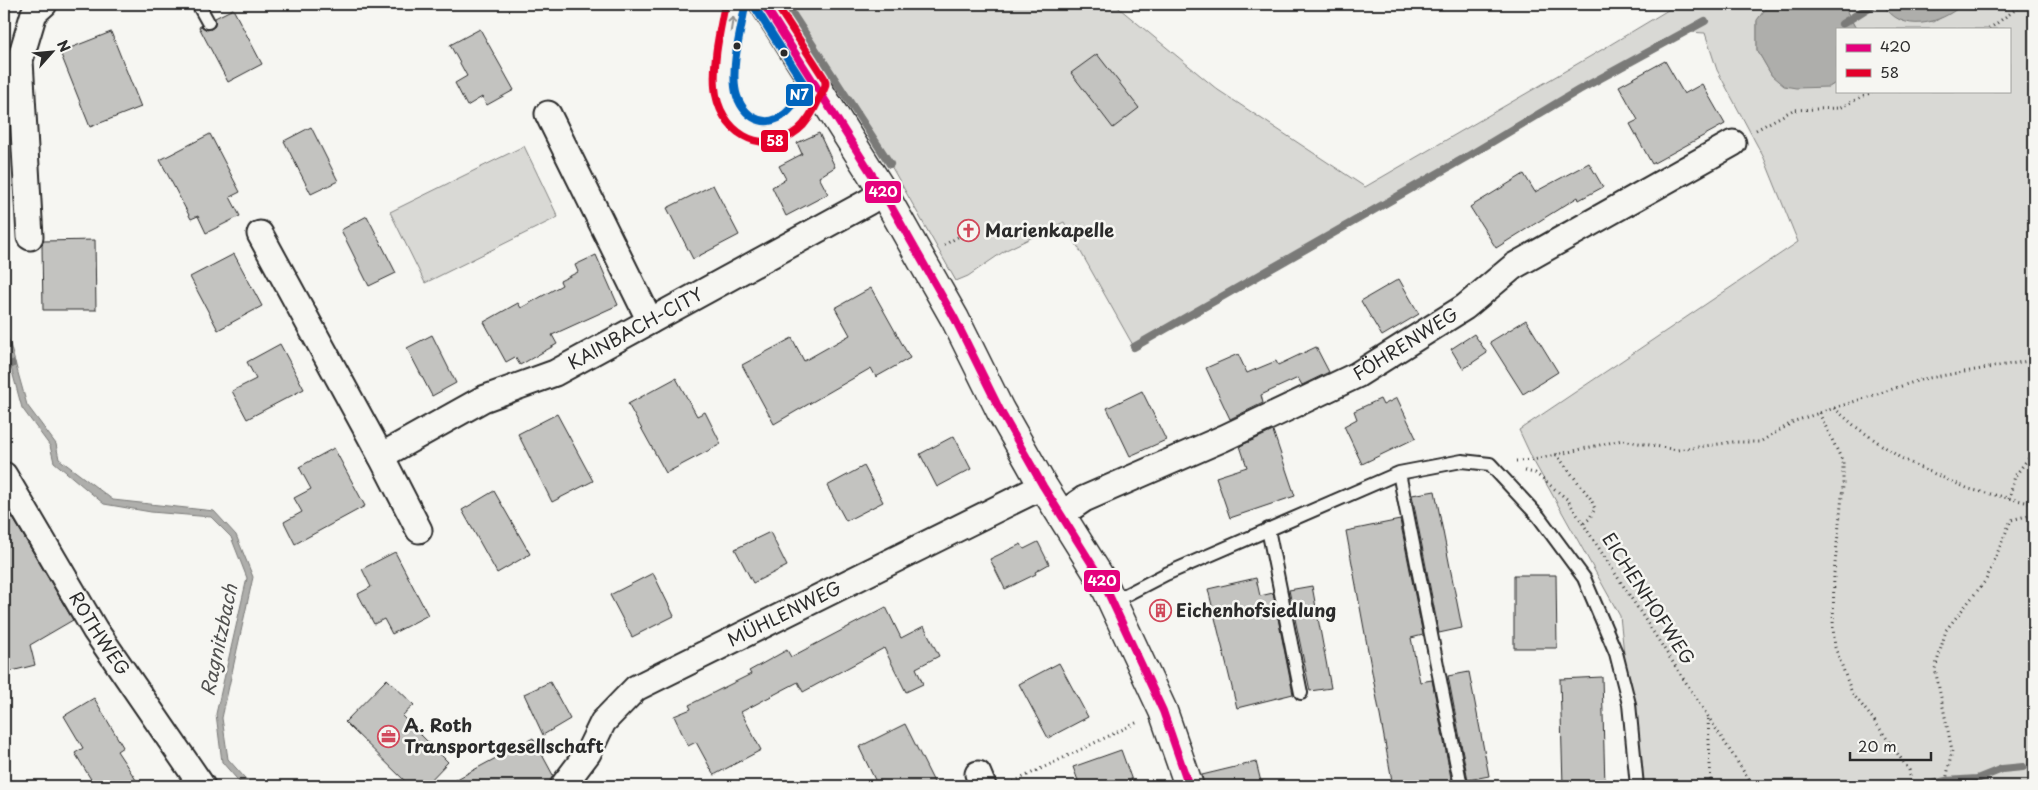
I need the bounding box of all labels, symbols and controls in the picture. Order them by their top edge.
one-way arrow [727,17,737,33]
north arrow [28,28,78,78]
legend [1836,28,2010,92]
text: 420 [1880,34,1911,57]
text: N [52,36,76,56]
unlabelled marker [732,41,742,51]
unlabelled marker [779,48,789,58]
text: 58 [1880,60,1899,83]
line badge: N7 [785,83,814,107]
text: N7 [789,84,810,105]
line badge: 58 [760,129,789,153]
text: 58 [766,130,784,151]
line badge: 420 [864,180,902,204]
text: 420 [868,181,898,202]
place label: Marienkapelle [985,216,1114,243]
church icon: Marienkapelle [957,219,981,243]
street label: KAINBACH-CITY [562,280,707,376]
street label: FÖHRENWEG [1347,300,1463,386]
street label: EICHENHOFWEG [1596,527,1702,670]
line badge: 420 [1083,569,1121,593]
text: 420 [1087,570,1117,591]
street label: MÜHLENWEG [722,573,846,653]
water label: Ragnitzbach [193,580,244,698]
street label: ROTHWEG [63,586,137,681]
place label: Eichenhofsiedlung [1176,596,1336,623]
building icon: Eichenhofsiedlung [1148,599,1172,623]
place label: A. Roth Transportgesellschaft [404,711,604,759]
office icon: A. Roth Transportgesellschaft [376,724,400,748]
scale bar [1850,730,1932,762]
text: 20 m [1858,734,1897,757]

